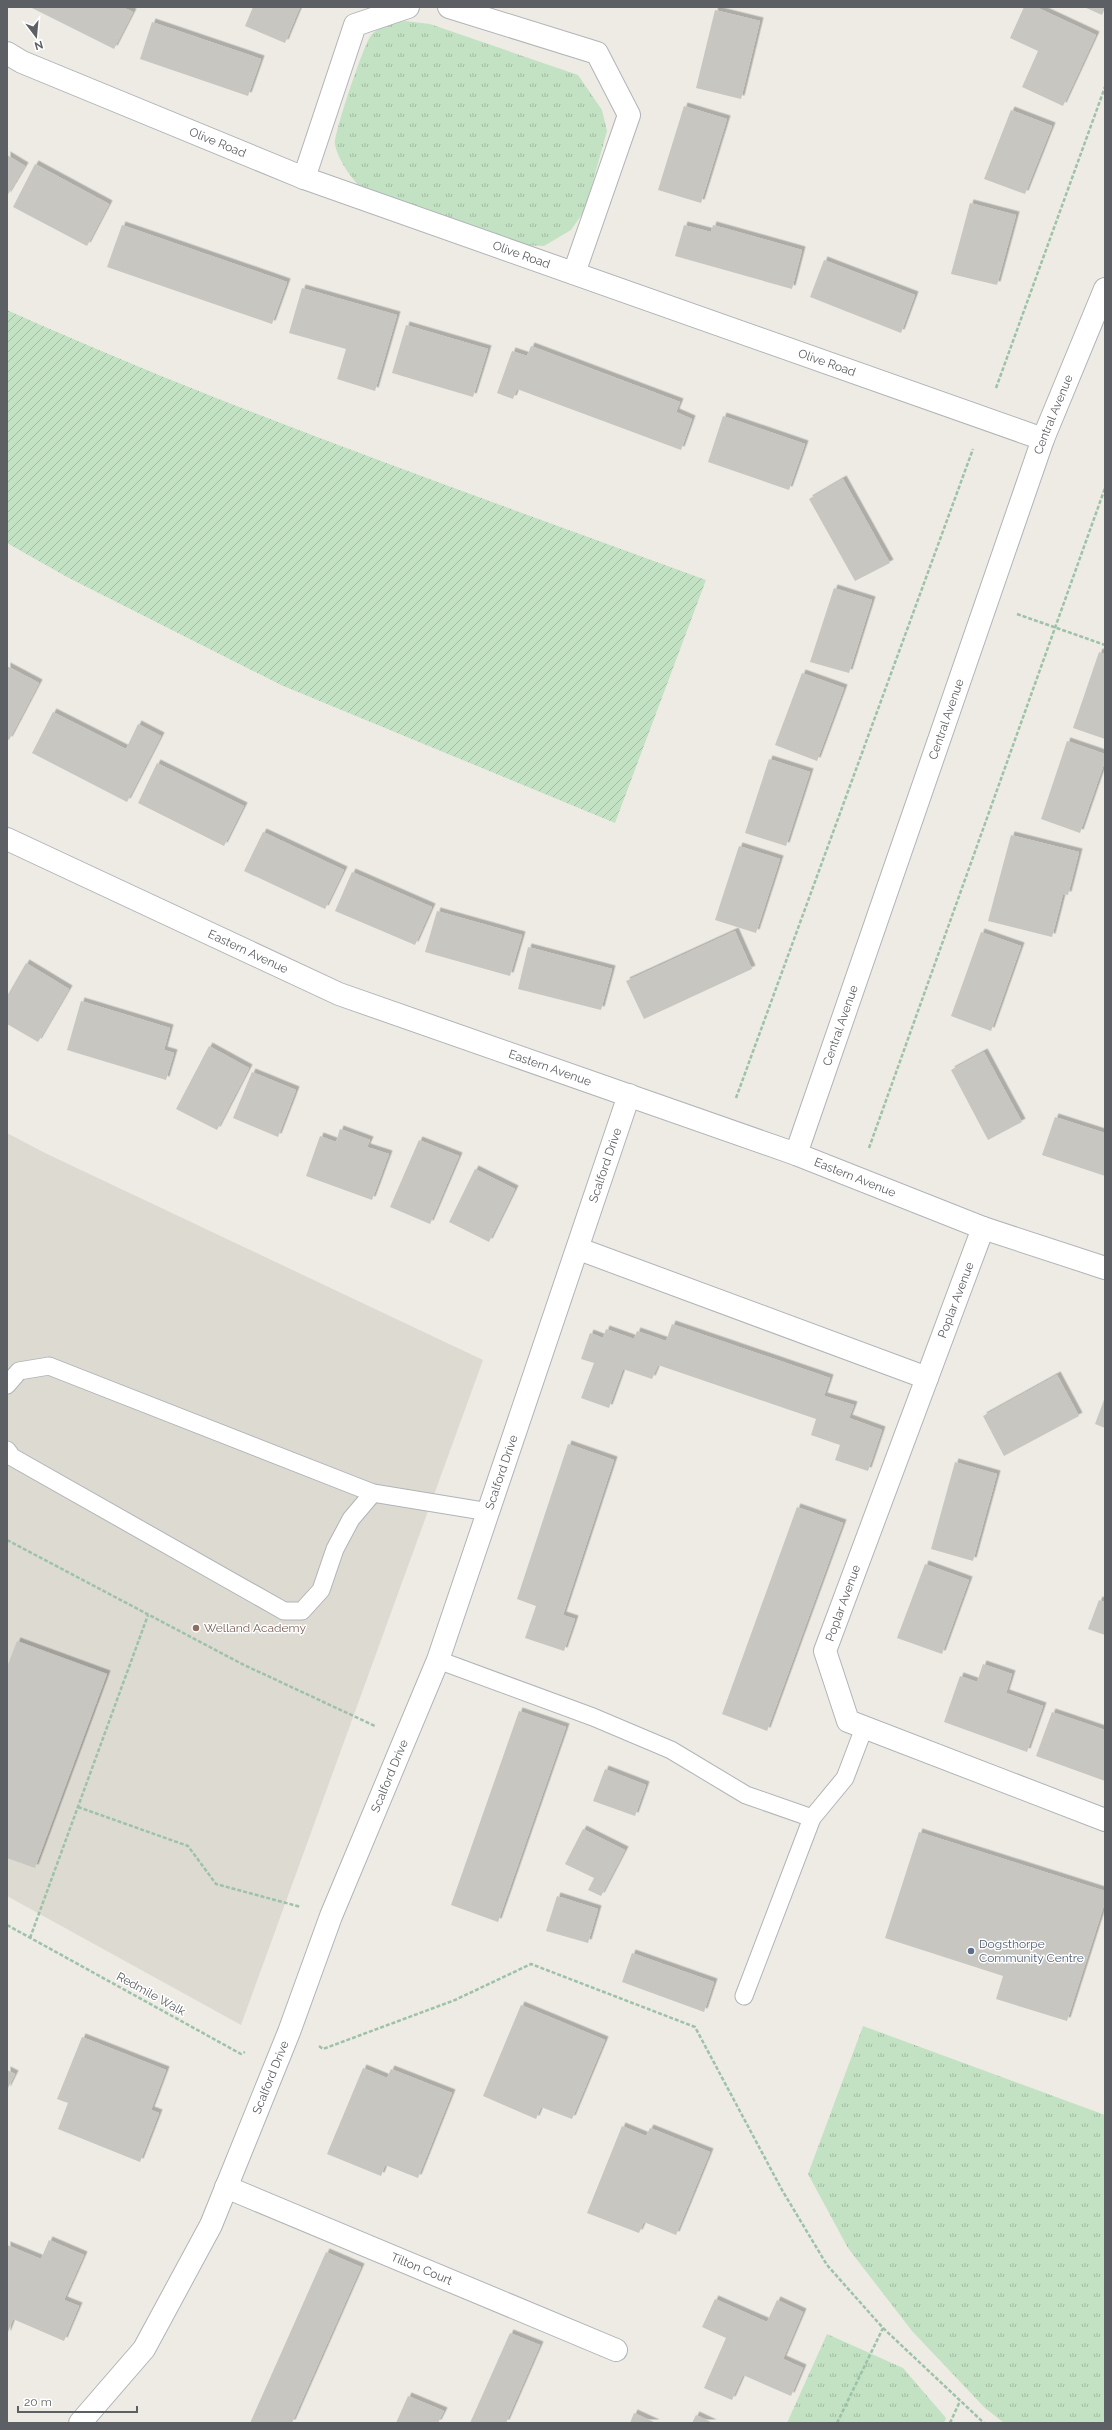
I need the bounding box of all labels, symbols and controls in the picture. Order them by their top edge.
north arrow [16,16,56,56]
text: N [33,38,44,53]
street label: Olive Road [187,125,248,160]
street label: Olive Road [491,238,552,271]
street label: Olive Road [796,346,858,379]
street label: Central Avenue [1031,373,1076,456]
street label: Central Avenue [926,677,967,762]
street label: Eastern Avenue [206,927,290,976]
street label: Central Avenue [820,983,861,1068]
street label: Eastern Avenue [507,1047,593,1089]
street label: Scalford Drive [586,1126,624,1204]
street label: Eastern Avenue [812,1155,898,1200]
street label: Poplar Avenue [935,1260,977,1340]
street label: Scalford Drive [482,1433,521,1511]
street label: Poplar Avenue [823,1563,863,1643]
place label: Welland Academy [204,1621,306,1635]
marker: Welland Academy [191,1623,201,1633]
street label: Scalford Drive [368,1737,411,1815]
place label: Dogsthorpe Community Centre [979,1937,1084,1965]
marker: Dogsthorpe Community Centre [966,1946,976,1956]
street label: Redmile Walk [114,1969,189,2019]
street label: Scalford Drive [250,2039,292,2116]
street label: Tilton Court [389,2250,454,2288]
scale bar [18,2388,137,2414]
text: 20 m [24,2395,52,2409]

